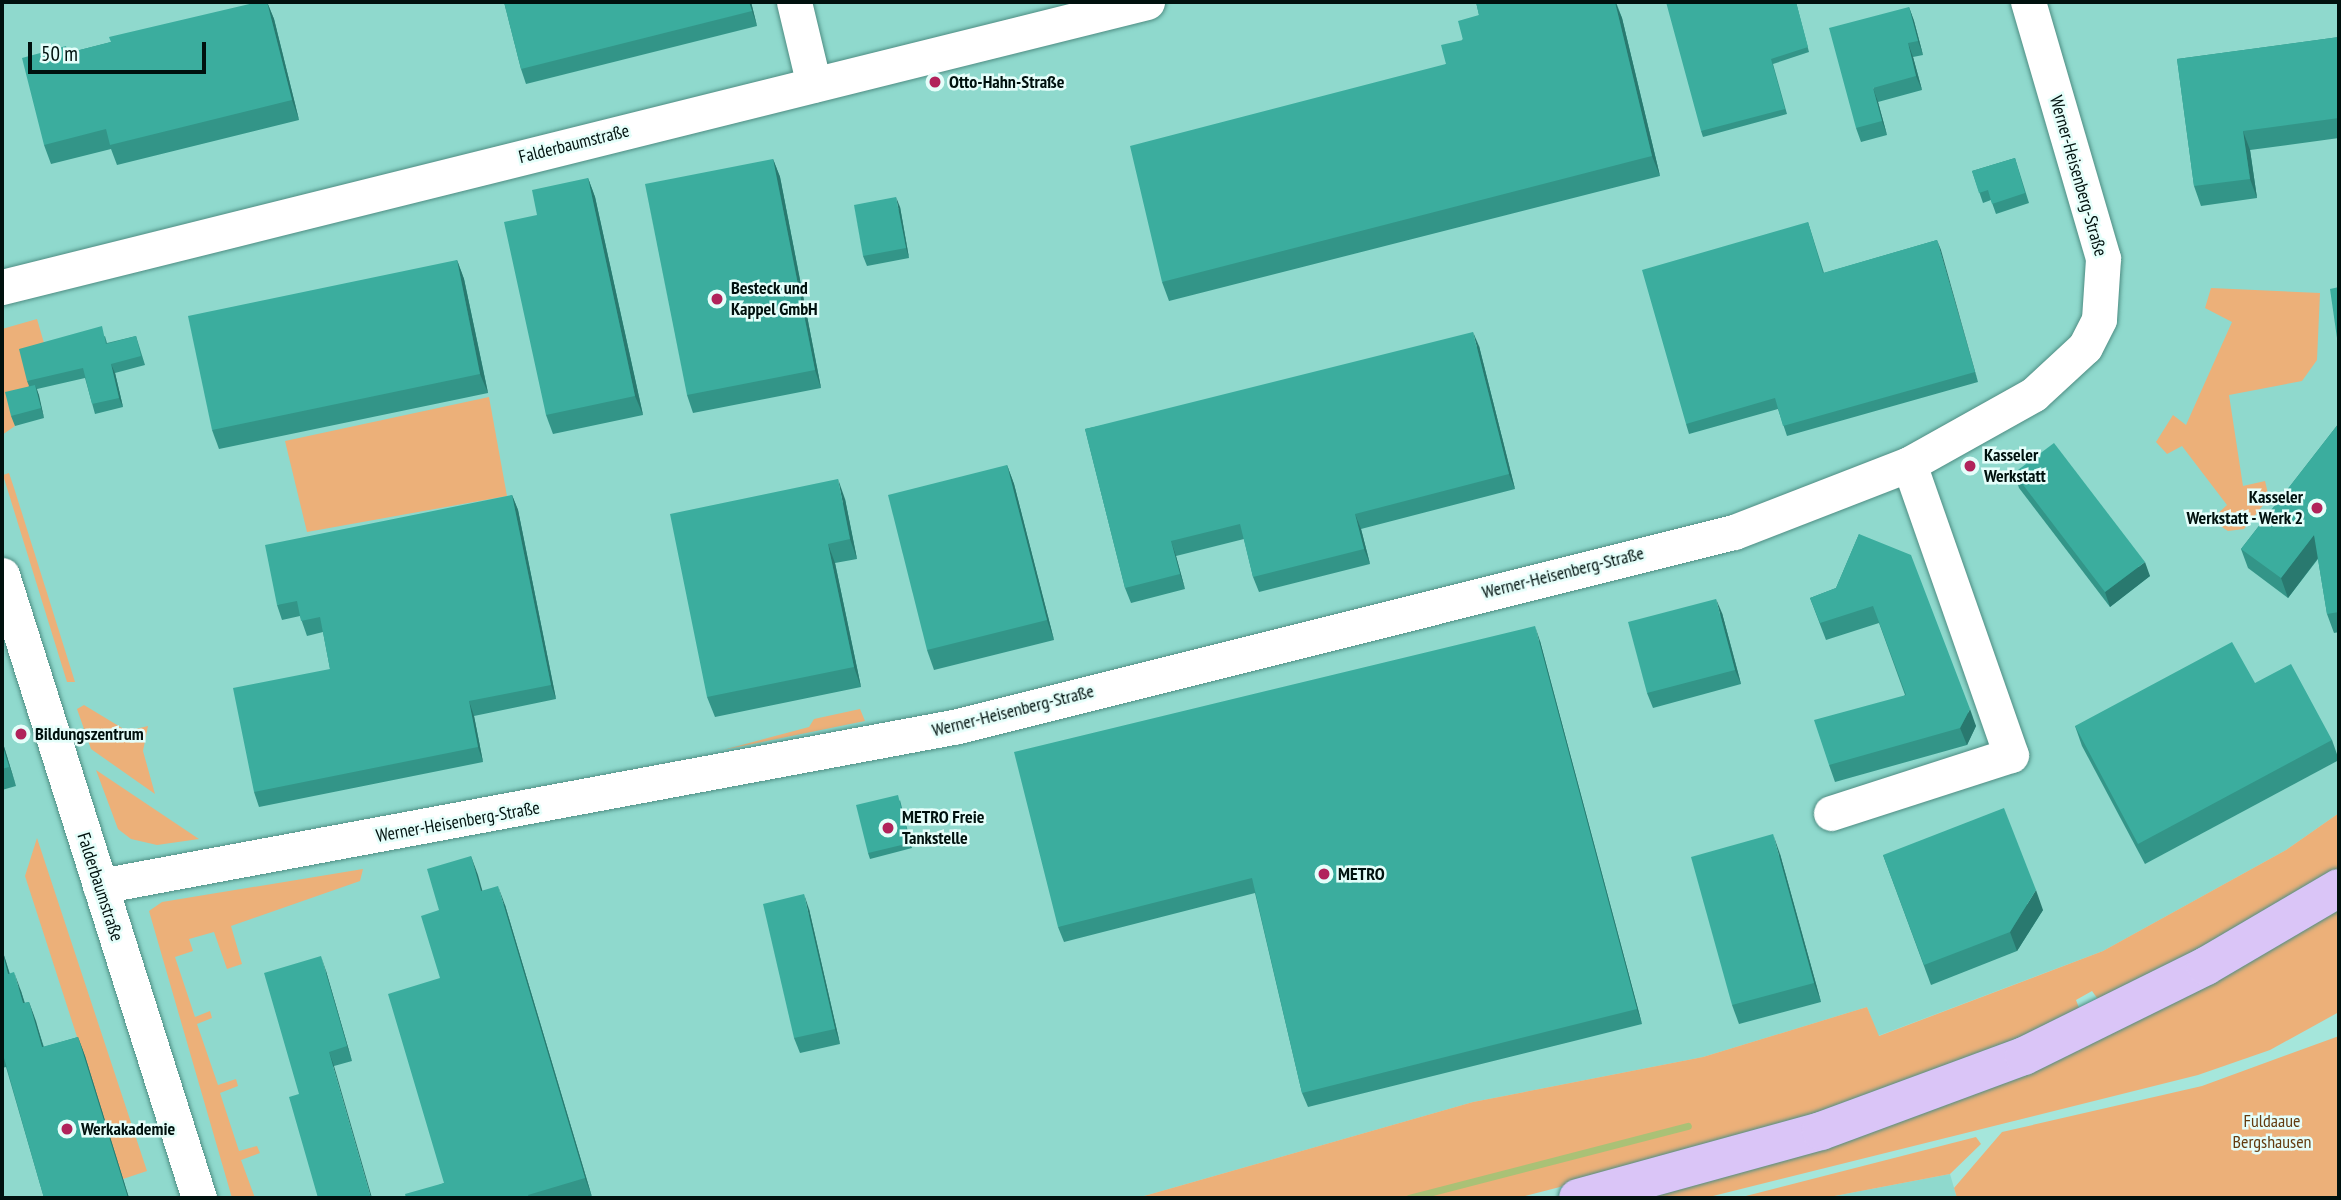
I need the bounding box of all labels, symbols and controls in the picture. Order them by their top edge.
scale bar [32,28,210,72]
text: 50 m [41,40,78,67]
place label: Otto-Hahn-Straße [949,71,1064,93]
marker: Otto-Hahn-Straße [927,74,943,90]
street label: Werner-Heisenberg-Straße [2045,93,2111,259]
street label: Falderbaumstraße [517,120,631,168]
place label: Besteck und Kappel GmbH [731,278,818,320]
marker: Besteck und Kappel GmbH [709,291,725,307]
place label: Kasseler Werkstatt [1984,445,2046,488]
marker: Kasseler Werkstatt [1962,458,1978,474]
place label: Kasseler Werkstatt - Werk 2 [2184,487,2303,530]
marker: Kasseler Werkstatt - Werk 2 [2309,500,2325,516]
street label: Werner-Heisenberg-Straße [1480,542,1646,604]
street label: Werner-Heisenberg-Straße [930,680,1096,742]
place label: Bildungszentrum [35,723,144,745]
marker: Bildungszentrum [13,726,29,742]
street label: Werner-Heisenberg-Straße [374,797,542,847]
place label: METRO Freie Tankstelle [902,807,985,850]
marker: METRO Freie Tankstelle [880,820,896,836]
street label: Falderbaumstraße [72,830,128,944]
place label: METRO [1338,863,1385,885]
marker: METRO [1316,866,1332,882]
park label: Fuldaaue Bergshausen [2232,1111,2312,1154]
place label: Werkakademie [81,1118,175,1140]
marker: Werkakademie [59,1121,75,1137]

